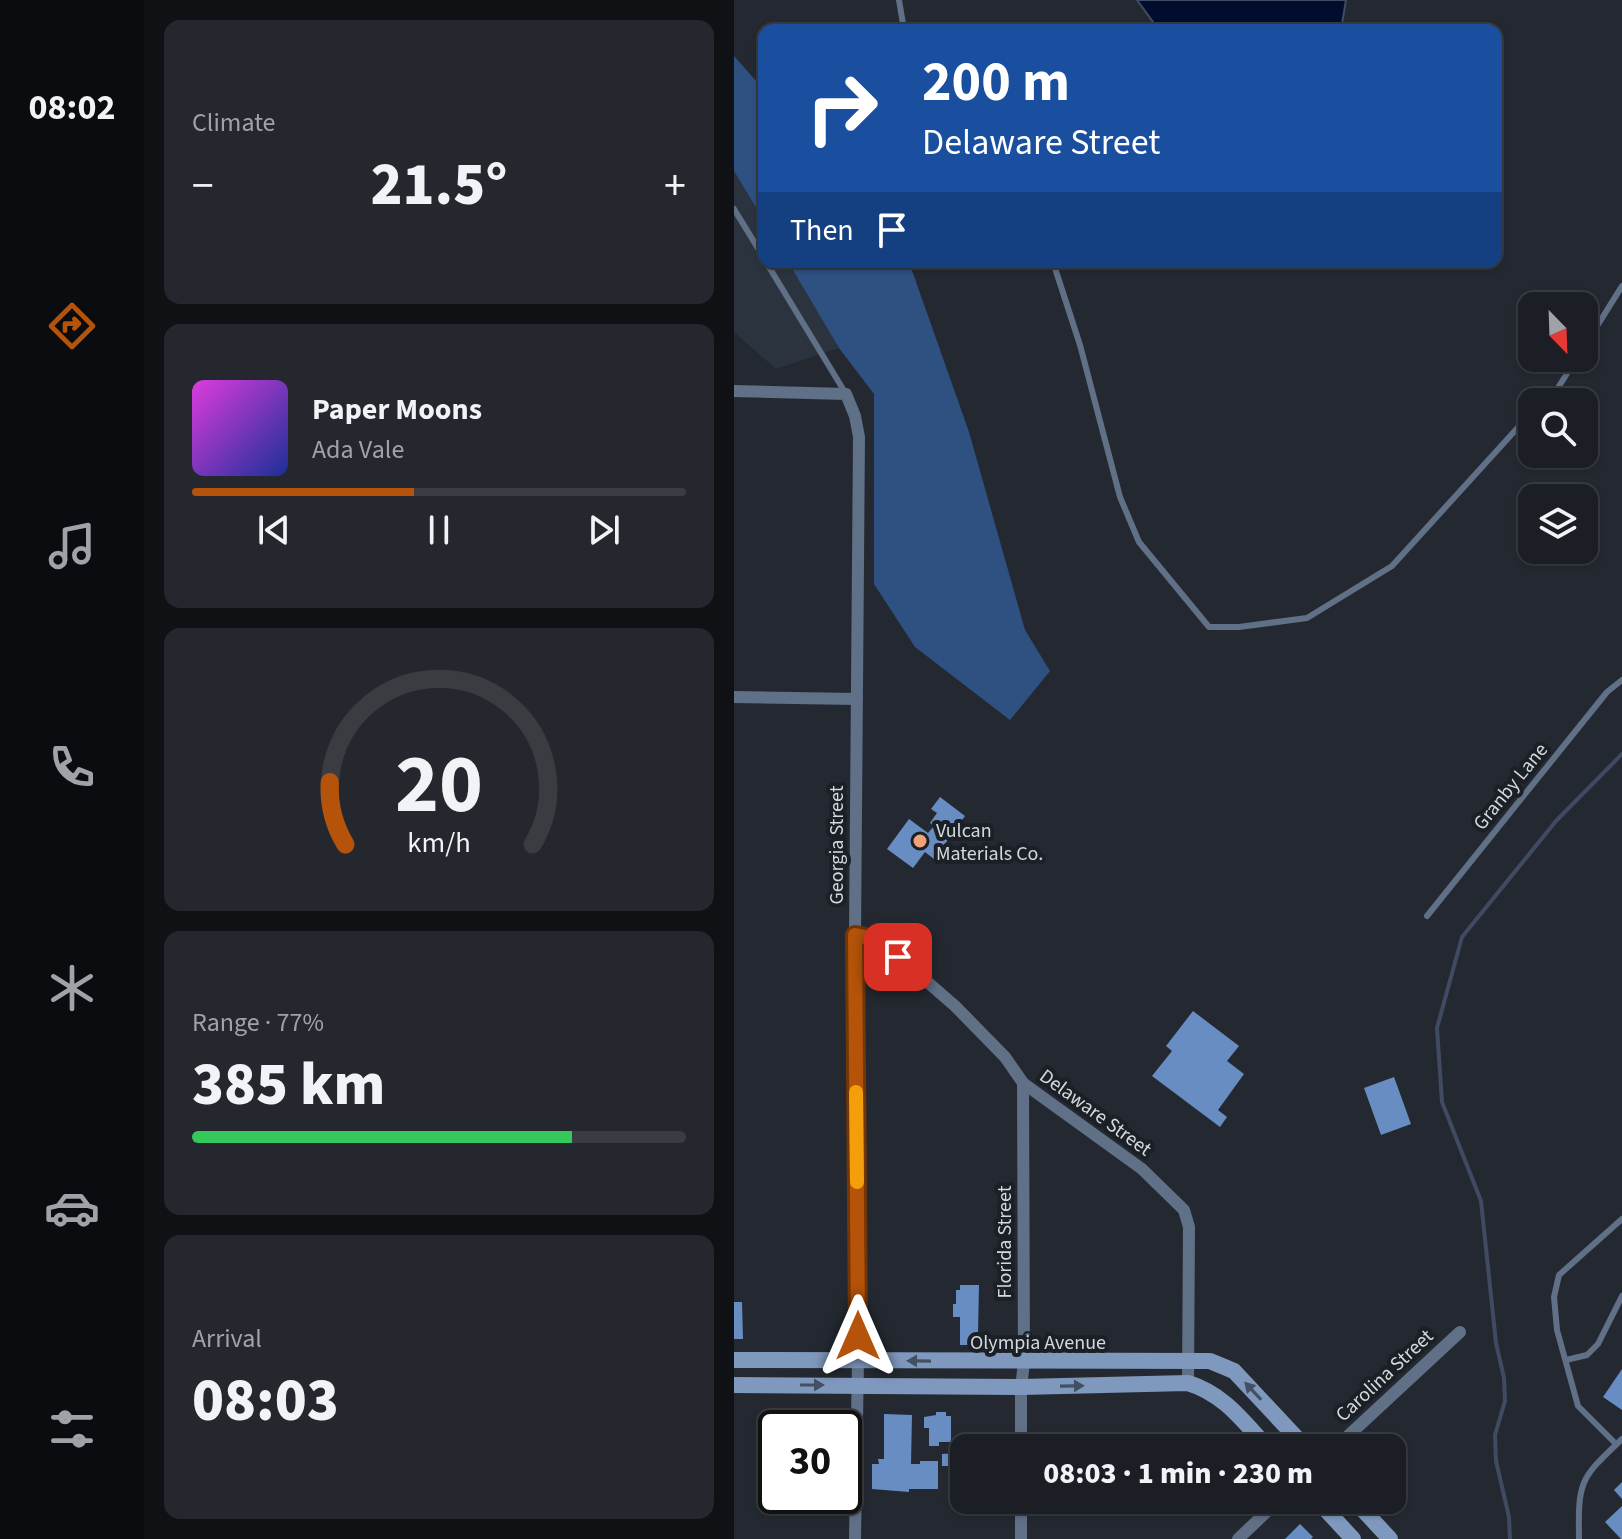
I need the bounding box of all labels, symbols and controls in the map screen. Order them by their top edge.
text: 200 m [922,43,1070,122]
icon: right [790,56,894,160]
text: 08:02 [29,82,115,133]
text: Climate [192,104,276,141]
text: Delaware Street [922,117,1160,168]
text: 21.5° [371,143,507,228]
text: − [192,155,214,218]
text: + [664,155,686,218]
icon: arrive [870,208,914,252]
text: Then [790,209,854,252]
north arrow [1518,292,1598,372]
map controls [1518,292,1598,564]
icon: directions [44,298,100,354]
text: Paper Moons [312,388,482,431]
button: search [1518,388,1598,468]
text: Ada Vale [312,431,404,468]
button: layers [1518,484,1598,564]
icon: previous [252,508,296,552]
icon: pause [417,508,461,552]
icon: next [582,508,626,552]
icon: music [44,518,100,574]
text: 20 [395,726,483,844]
street label: Granby Lane [1467,737,1555,836]
icon: phone [44,739,100,795]
street label: Georgia Street [823,785,851,905]
place label: Vulcan Materials Co. [936,817,1043,868]
text: km/h [407,824,471,864]
marker: Vulcan Materials Co. [911,832,929,850]
pin [864,923,932,991]
icon: arrive [876,935,920,979]
icon: climate [44,960,100,1016]
text: Range · 77% [192,1004,324,1041]
text: 385 km [192,1043,385,1128]
street label: Delaware Street [1034,1063,1157,1163]
icon: car [44,1180,100,1236]
street label: Florida Street [991,1185,1019,1298]
position arrow [816,1294,900,1378]
text: Arrival [192,1320,262,1357]
street label: Carolina Street [1330,1323,1440,1428]
street label: Olympia Avenue [970,1329,1106,1357]
one-way arrow [906,1355,931,1367]
text: 08:03 [192,1359,339,1444]
one-way arrow [800,1379,825,1391]
one-way arrow [1060,1379,1085,1392]
one-way arrow [1244,1382,1262,1401]
icon: filters [44,1401,100,1457]
speed limit sign: 30 [758,1410,862,1514]
text: 08:03 · 1 min · 230 m [1043,1452,1313,1495]

